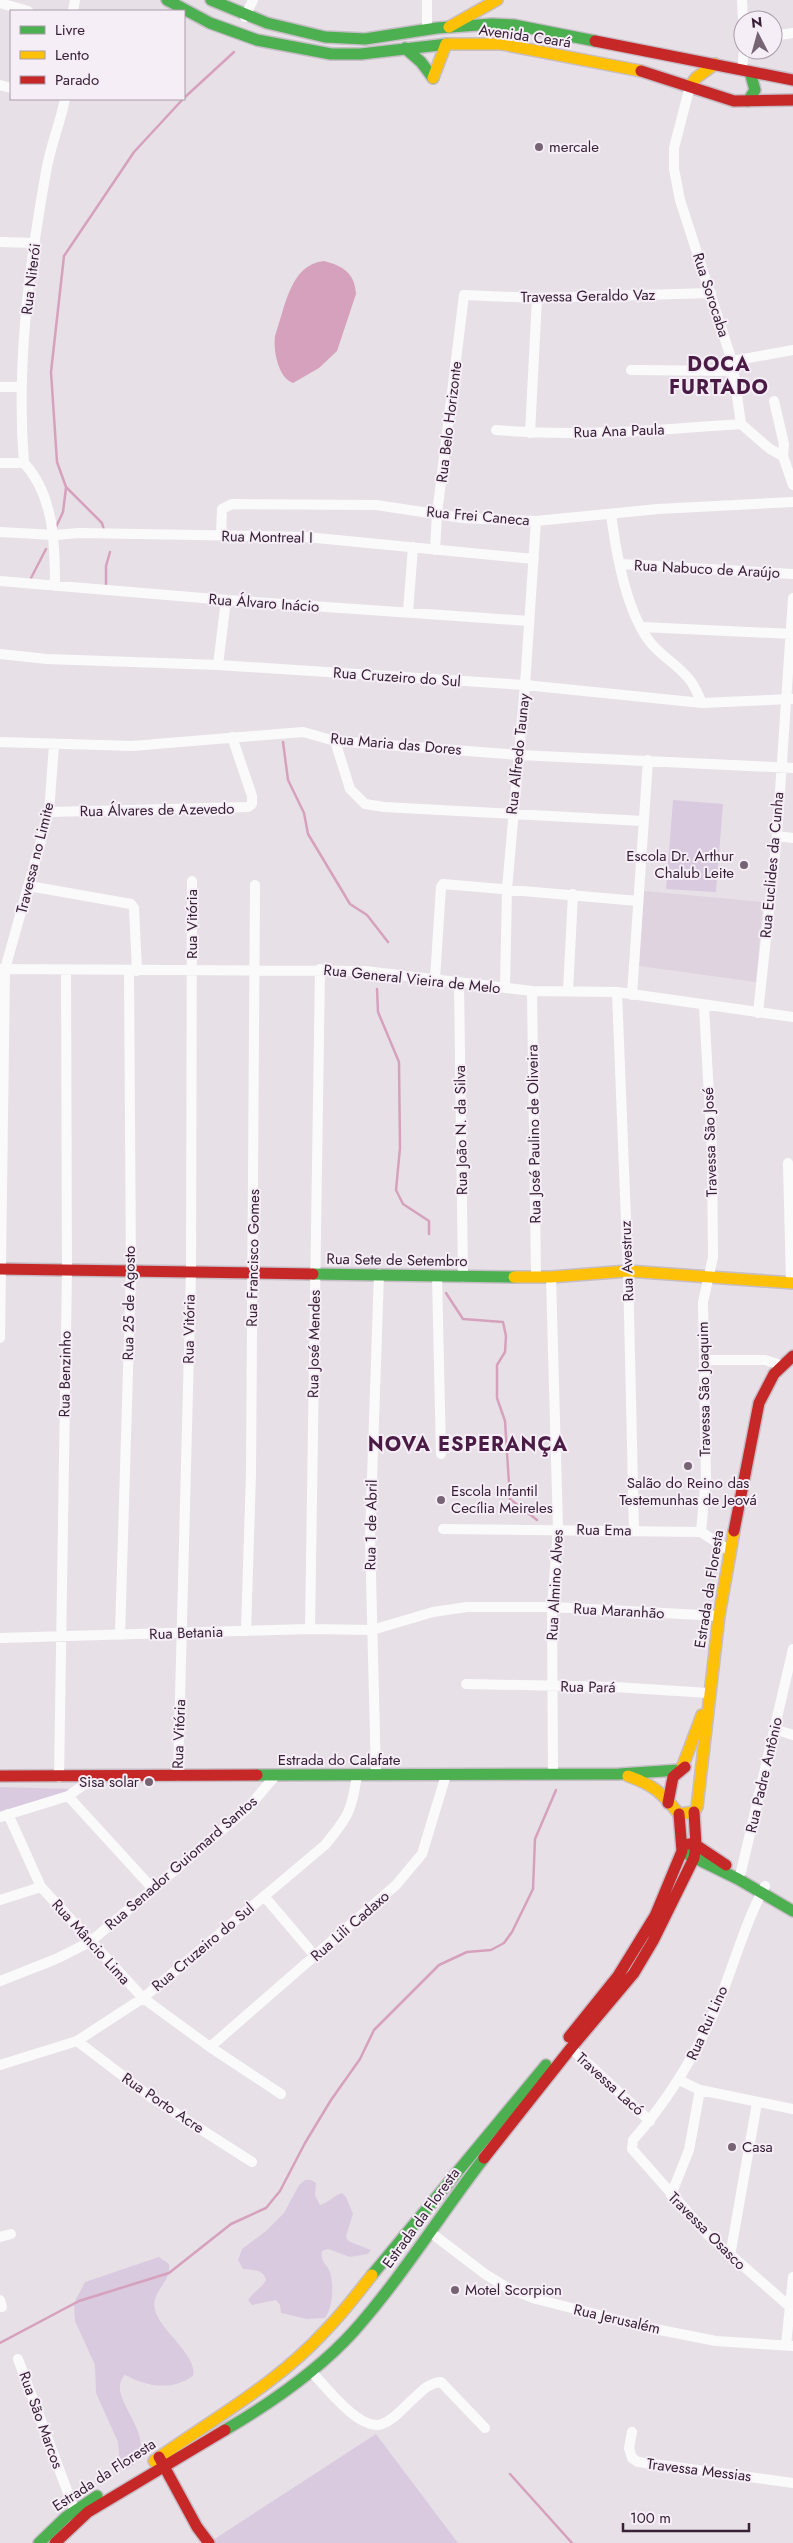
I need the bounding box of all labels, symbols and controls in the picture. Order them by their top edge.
legend [10,10,185,100]
north arrow [733,10,783,60]
text: N [750,12,763,33]
text: Livre [55,19,85,41]
street label: Avenida Ceará [477,19,573,53]
text: Lento [55,44,89,66]
text: Parado [55,69,99,91]
place label: mercale [549,136,599,158]
marker: mercale [533,141,545,153]
street label: Rua Niterói [16,242,46,316]
street label: Rua Sorocaba [687,250,735,340]
street label: Travessa Geraldo Vaz [520,284,656,308]
district label: DOCA FURTADO [669,350,769,402]
street label: Rua Belo Horizonte [431,360,467,484]
street label: Rua Ana Paula [573,418,665,444]
street label: Rua Frei Caneca [425,501,531,531]
street label: Rua Montreal I [221,525,313,549]
street label: Rua Nabuco de Araújo [634,554,780,584]
street label: Rua Álvaro Inácio [208,588,320,618]
street label: Rua Cruzeiro do Sul [332,662,462,692]
street label: Rua Alfredo Taunay [501,692,535,816]
street label: Rua Maria das Dores [330,727,462,761]
street label: Rua Euclides da Cunha [755,791,789,939]
street label: Rua Álvares de Azevedo [79,798,235,822]
street label: Travessa no Limite [11,800,60,916]
place label: Escola Dr. Arthur Chalub Leite [626,845,735,884]
marker: Escola Dr. Arthur Chalub Leite [738,859,750,871]
street label: Rua Vitória [181,889,203,959]
street label: Rua General Vieira de Melo [322,959,502,999]
street label: Rua José Paulino de Oliveira [521,1044,547,1224]
street label: Rua João N. da Silva [449,1065,473,1195]
street label: Travessa São José [697,1087,723,1197]
street label: Rua Francisco Gomes [241,1189,265,1327]
street label: Rua Avestruz [615,1220,639,1302]
street label: Rua 25 de Agosto [117,1245,141,1361]
street label: Rua Sete de Setembro [326,1248,468,1272]
street label: Rua José Mendes [302,1290,326,1398]
street label: Rua Vitória [177,1294,201,1364]
street label: Travessa São Joaquim [692,1321,716,1457]
street label: Rua Benzinho [53,1330,77,1418]
district label: NOVA ESPERANÇA [368,1430,568,1459]
marker: Salão do Reino das Testemunhas de Jeová [682,1460,694,1472]
place label: Salão do Reino das Testemunhas de Jeová [619,1472,757,1511]
street label: Rua 1 de Abril [359,1479,383,1571]
place label: Escola Infantil Cecília Meireles [451,1480,553,1519]
marker: Escola Infantil Cecília Meireles [435,1494,447,1506]
street label: Rua Ema [576,1519,632,1541]
street label: Estrada da Floresta [689,1528,729,1650]
street label: Rua Almino Alves [541,1529,569,1641]
street label: Rua Maranhão [573,1598,665,1624]
street label: Rua Betania [149,1621,223,1645]
street label: Rua Pará [560,1676,616,1698]
street label: Rua Vitória [167,1699,191,1769]
street label: Rua Padre Antônio [740,1715,788,1835]
street label: Estrada do Calafate [278,1749,401,1771]
place label: Sisa solar [79,1771,140,1793]
marker: Sisa solar [143,1776,155,1788]
street label: Rua Senador Guiomard Santos [100,1791,262,1935]
street label: Rua Lili Cadaxo [306,1886,394,1966]
street label: Rua Mâncio Lima [46,1894,136,1990]
street label: Rua Cruzeiro do Sul [147,1897,259,1997]
street label: Rua Rui Lino [681,1982,733,2064]
street label: Travessa Lacó [571,2047,649,2121]
street label: Rua Porto Acre [117,2067,209,2139]
place label: Casa [742,2136,773,2158]
marker: Casa [726,2141,738,2153]
street label: Estrada da Floresta [377,2163,465,2273]
street label: Travessa Osasco [663,2187,751,2275]
place label: Motel Scorpion [465,2279,562,2301]
marker: Motel Scorpion [449,2284,461,2296]
street label: Rua Jerusalém [571,2298,663,2340]
street label: Rua São Marcos [13,2368,69,2472]
street label: Estrada da Floresta [48,2433,160,2517]
street label: Travessa Messias [646,2453,752,2487]
scale bar [623,2500,749,2532]
text: 100 m [630,2507,671,2529]

